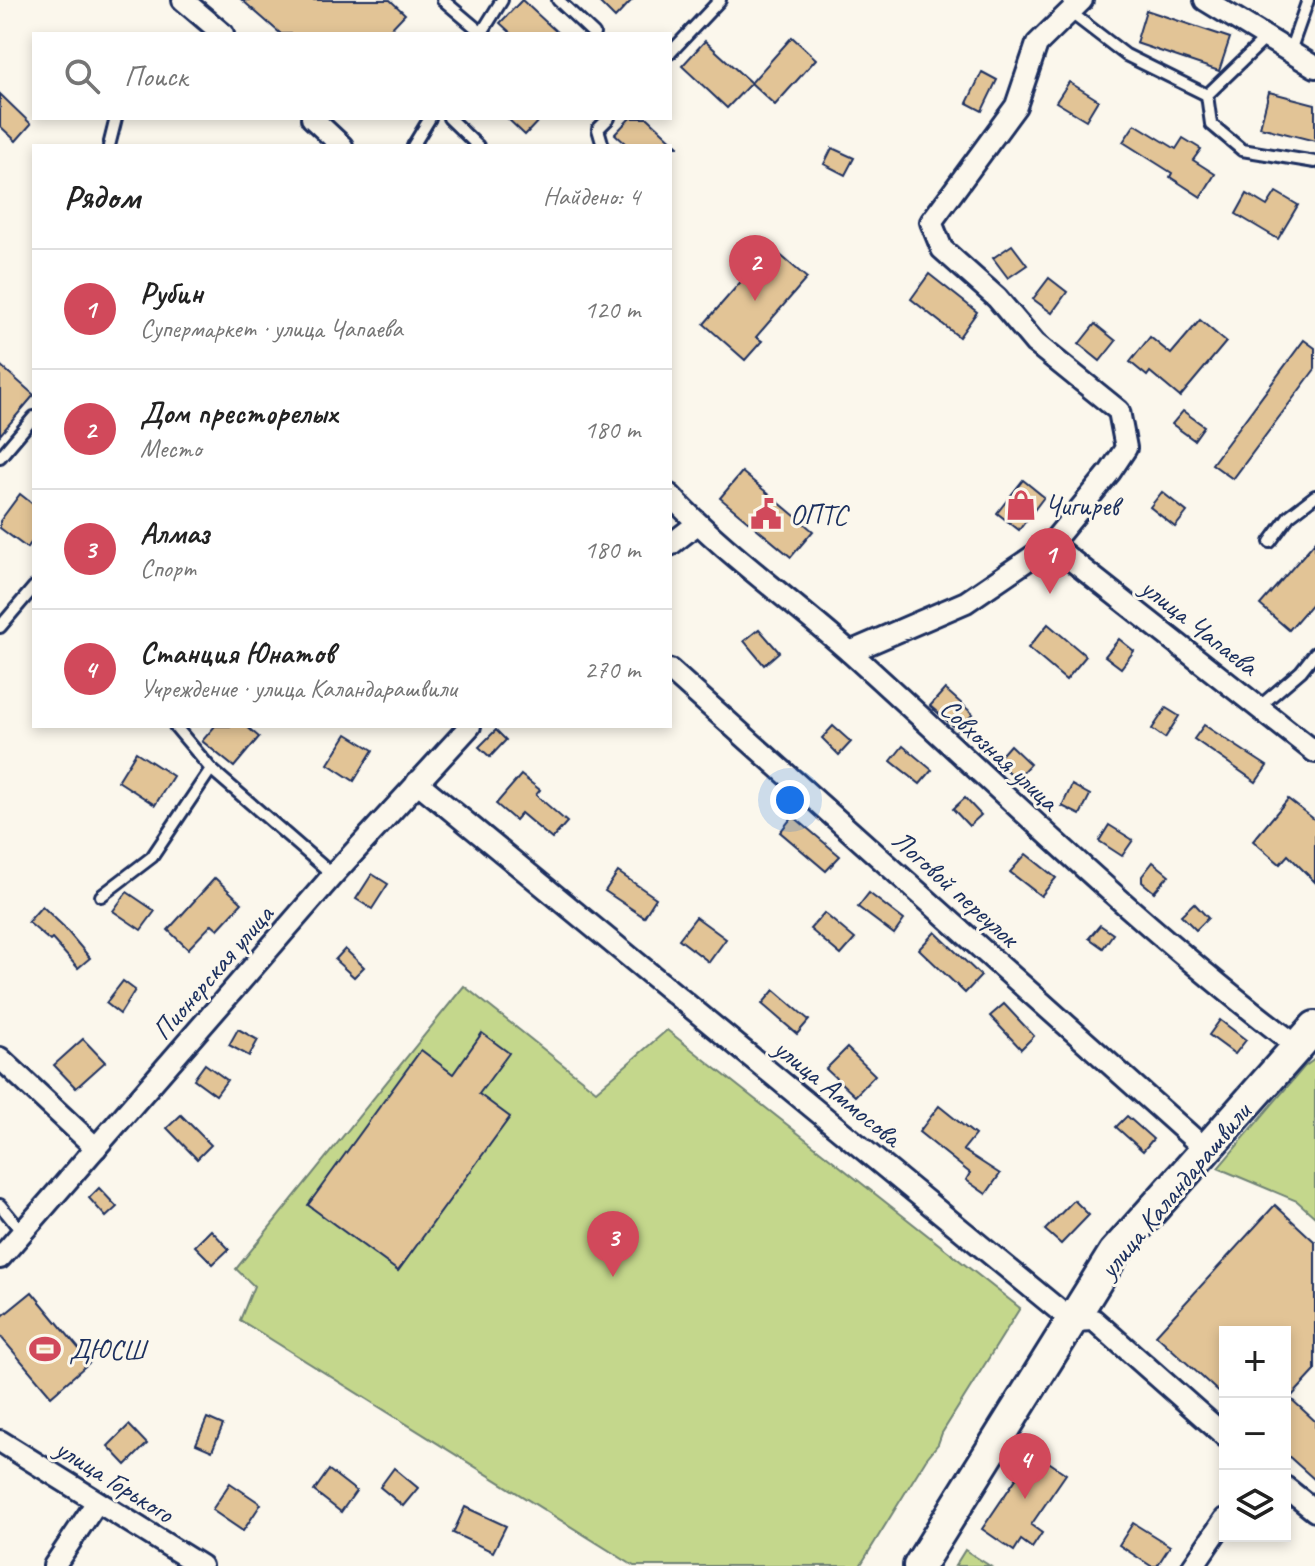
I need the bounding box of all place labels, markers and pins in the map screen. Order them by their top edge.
pin: 2 [729,235,781,301]
shop icon: Чигирев [1004,488,1038,522]
place label: Чигирев [1045,488,1124,523]
public building icon: ОПТС [749,497,783,531]
place label: ОПТС [790,497,851,532]
pin: 1 [1024,528,1076,594]
pin: 3 [587,1211,639,1277]
sports icon: ДЮСШ [28,1332,62,1366]
place label: ДЮСШ [69,1332,149,1367]
pin: 4 [999,1433,1051,1499]

